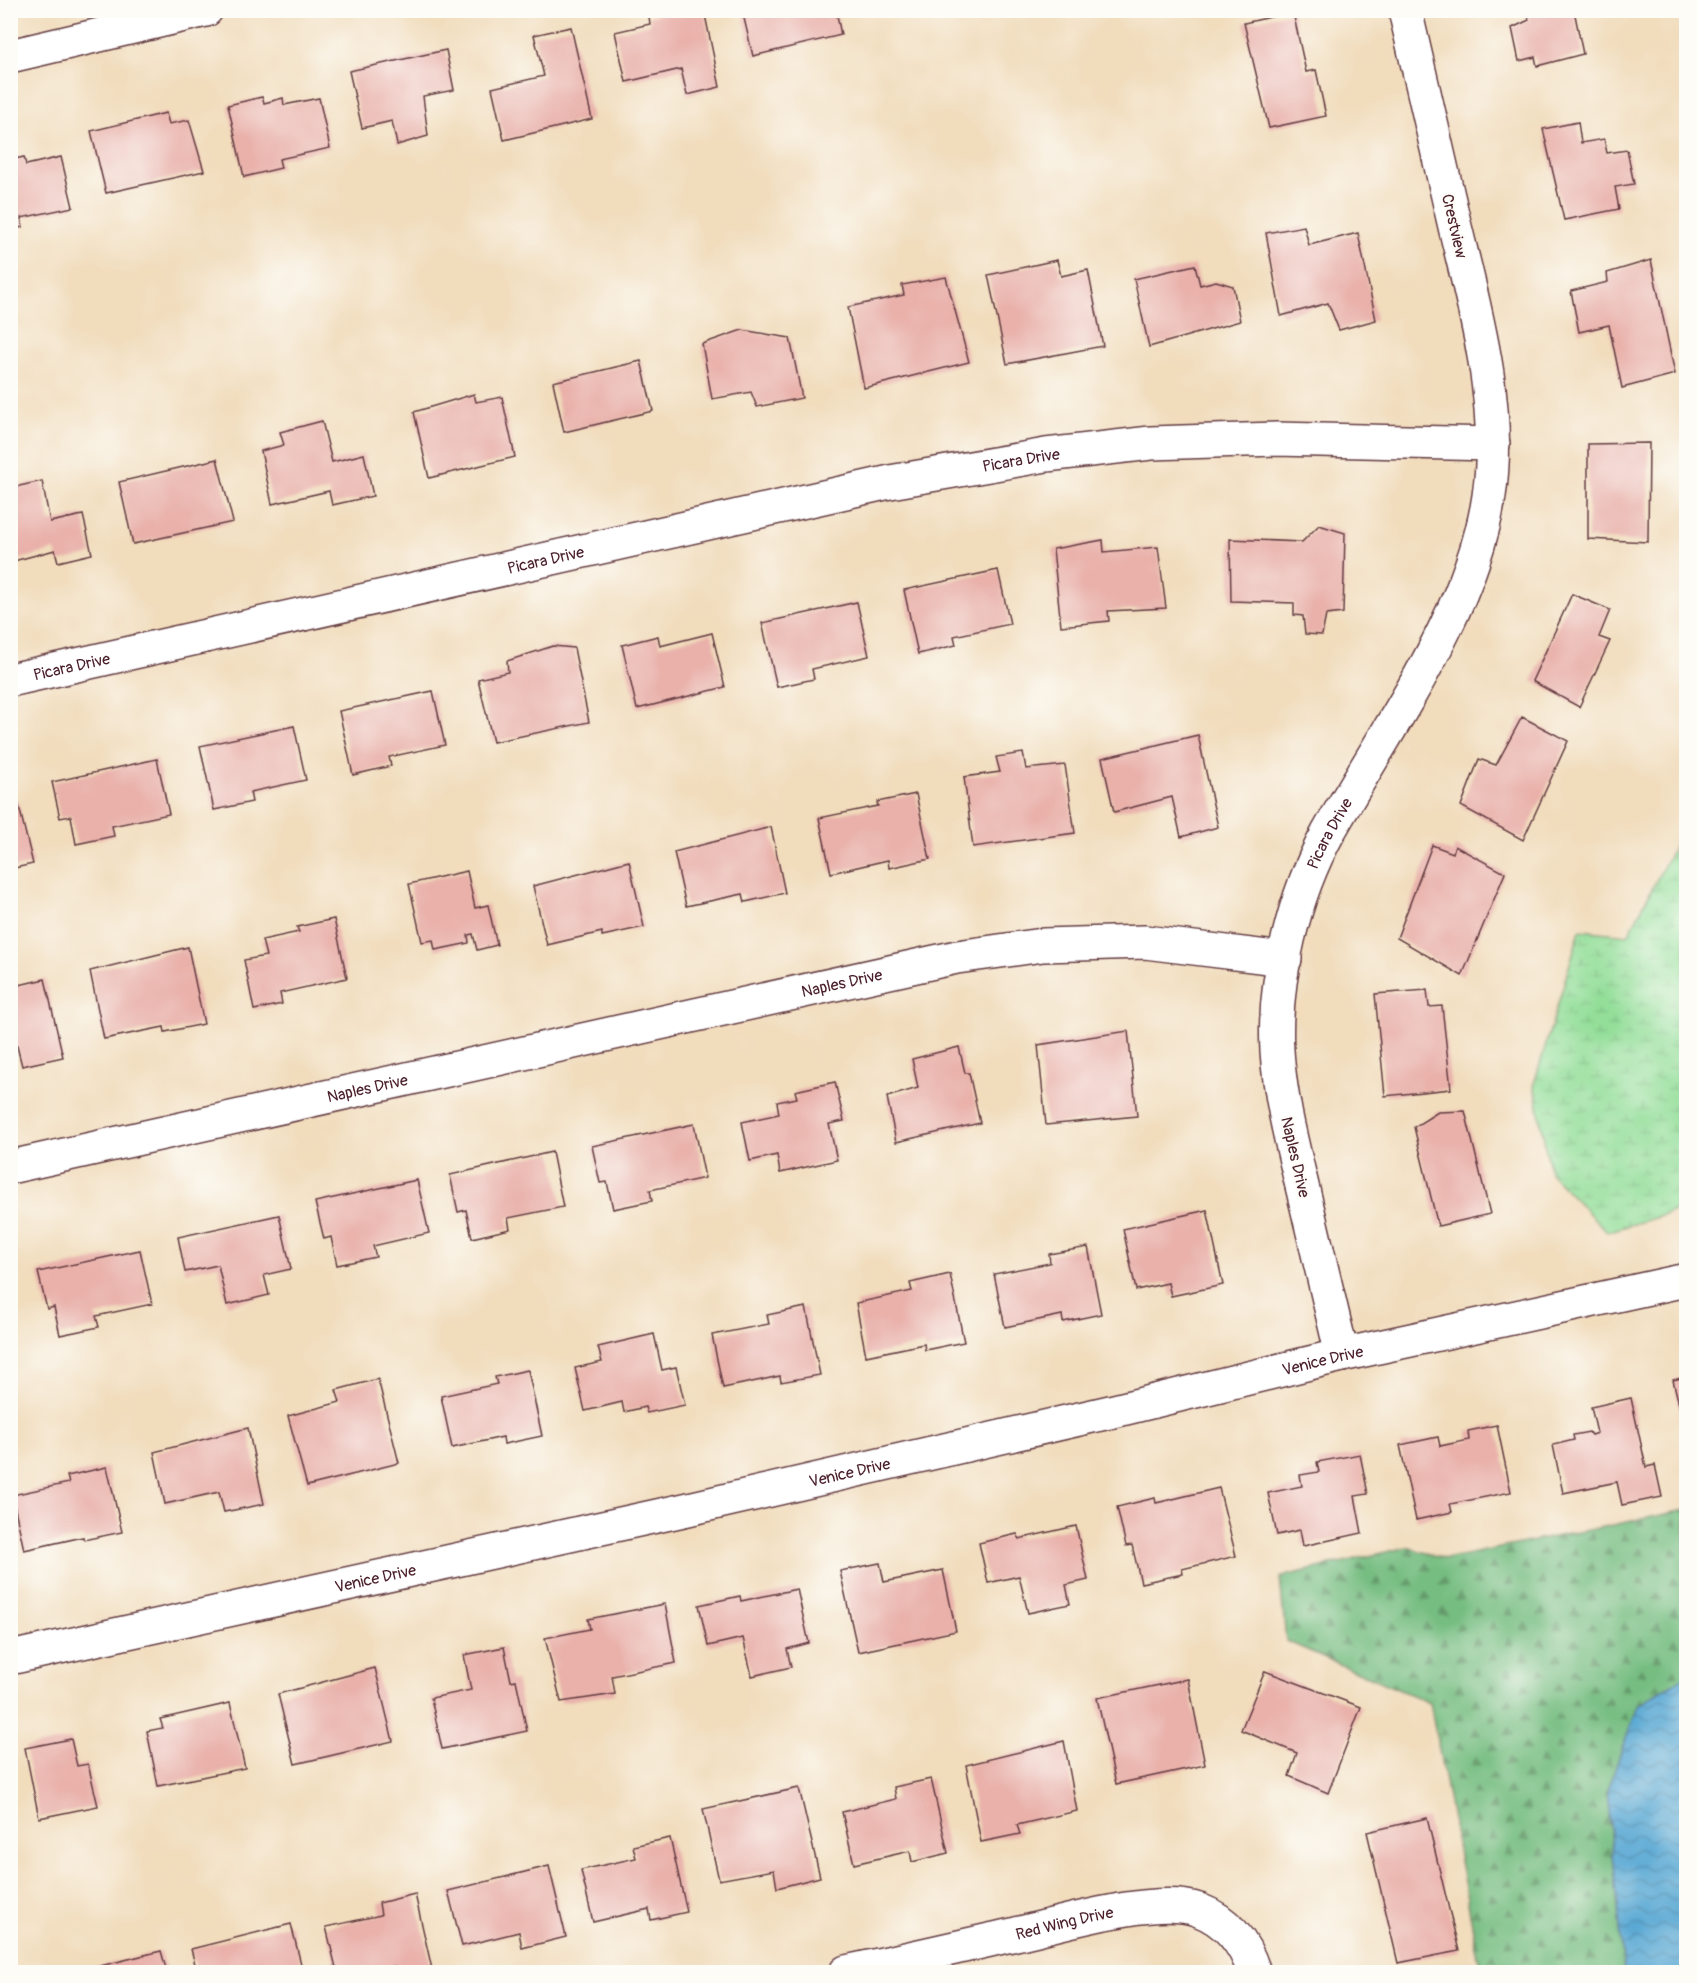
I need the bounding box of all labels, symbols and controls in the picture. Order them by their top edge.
street label: Crestview [1437,192,1471,261]
street label: Picara Drive [981,444,1061,477]
street label: Picara Drive [506,542,586,579]
street label: Picara Drive [31,649,112,685]
street label: Picara Drive [1303,794,1357,872]
street label: Naples Drive [800,965,884,1002]
street label: Naples Drive [325,1070,410,1107]
street label: Naples Drive [1276,1115,1314,1200]
street label: Venice Drive [1280,1342,1365,1380]
street label: Venice Drive [807,1454,893,1492]
street label: Venice Drive [333,1560,418,1597]
street label: Red Wing Drive [1014,1902,1115,1945]

